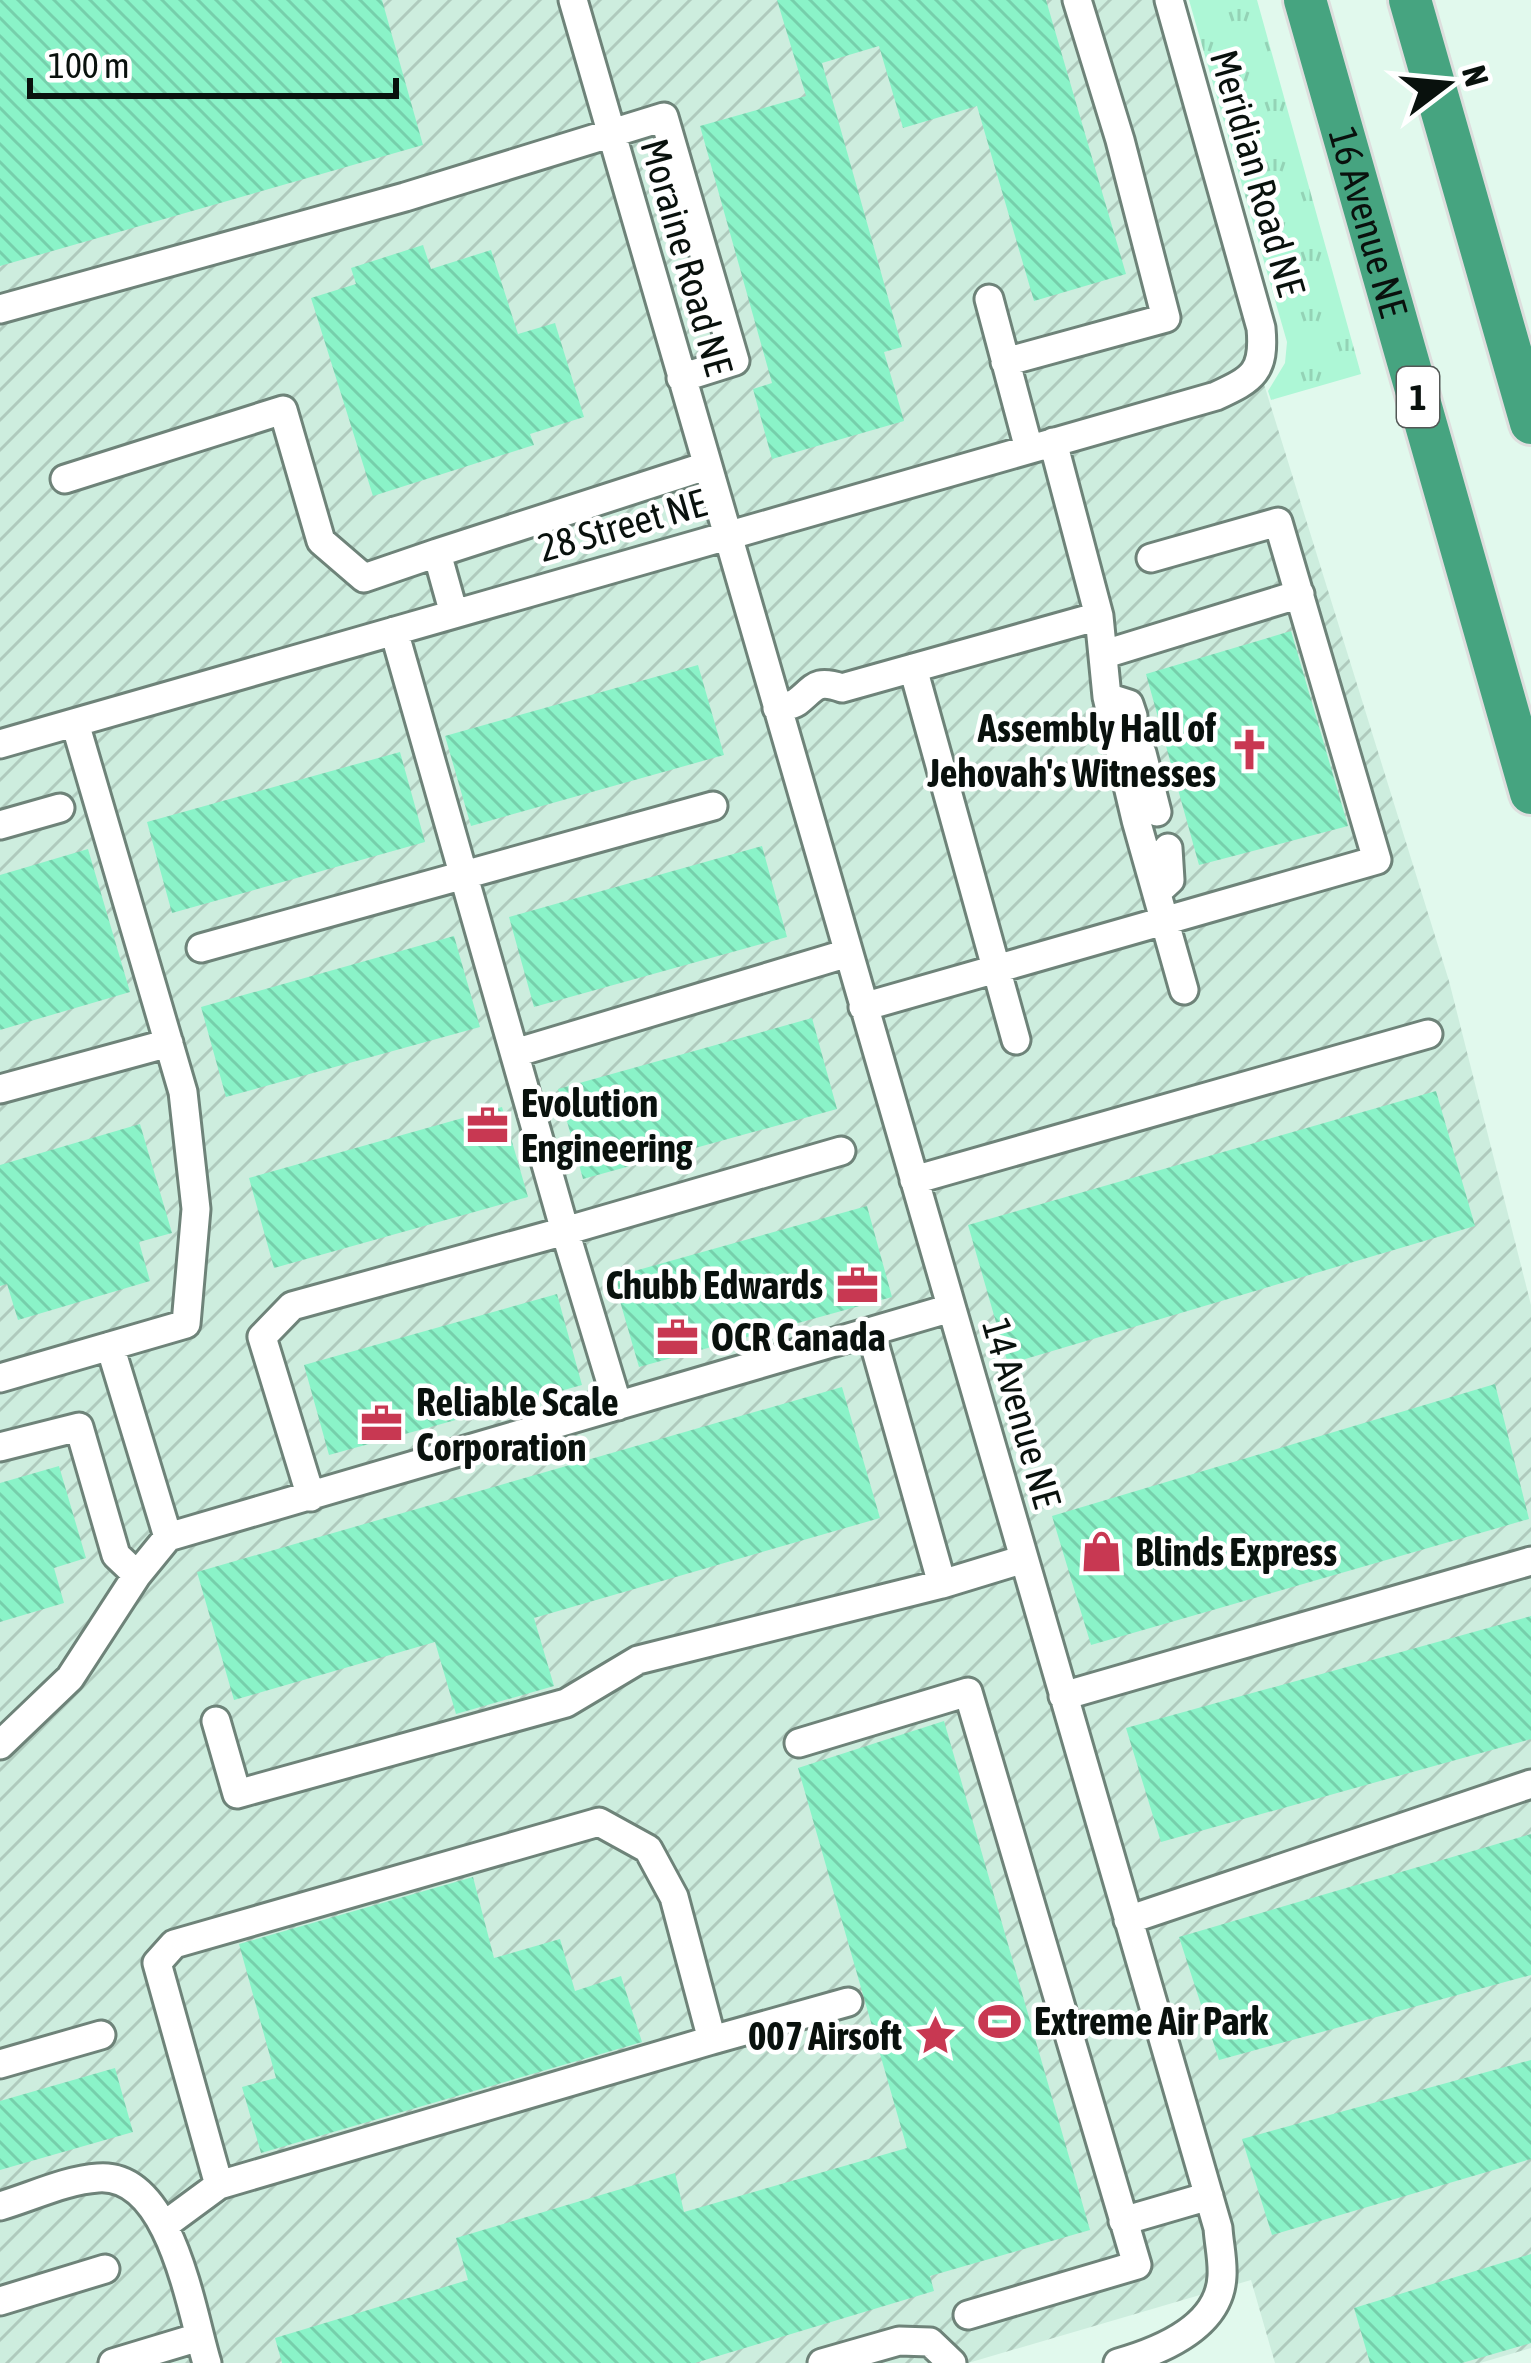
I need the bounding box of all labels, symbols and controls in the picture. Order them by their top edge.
scale bar [30,24,396,98]
north arrow [1387,24,1507,144]
text: 100 m [48,44,130,86]
street label: Meridian Road NE [1202,45,1314,301]
text: N [1455,61,1497,90]
street label: 16 Avenue NE [1320,122,1416,322]
street label: Moraine Road NE [632,134,742,381]
road number: 1 [1397,367,1439,427]
street label: 28 Street NE [533,480,711,570]
place label: Assembly Hall of Jehovah's Witnesses [926,706,1217,795]
church icon: Assembly Hall of Jehovah's Witnesses [1227,727,1273,773]
place label: Evolution Engineering [521,1081,693,1170]
office icon: Evolution Engineering [464,1102,510,1148]
office icon: Chubb Edwards [834,1262,880,1308]
place label: Chubb Edwards [605,1263,823,1307]
street label: 14 Avenue NE [974,1313,1070,1513]
office icon: OCR Canada [654,1314,700,1360]
place label: OCR Canada [711,1315,886,1359]
place label: Reliable Scale Corporation [416,1380,619,1469]
office icon: Reliable Scale Corporation [359,1401,405,1447]
shop icon: Blinds Express [1078,1529,1124,1575]
place label: Blinds Express [1135,1530,1337,1574]
sports icon: Extreme Air Park [977,1998,1023,2044]
place label: Extreme Air Park [1034,1999,1269,2043]
place icon: 007 Airsoft [913,2013,959,2059]
place label: 007 Airsoft [748,2014,903,2058]

